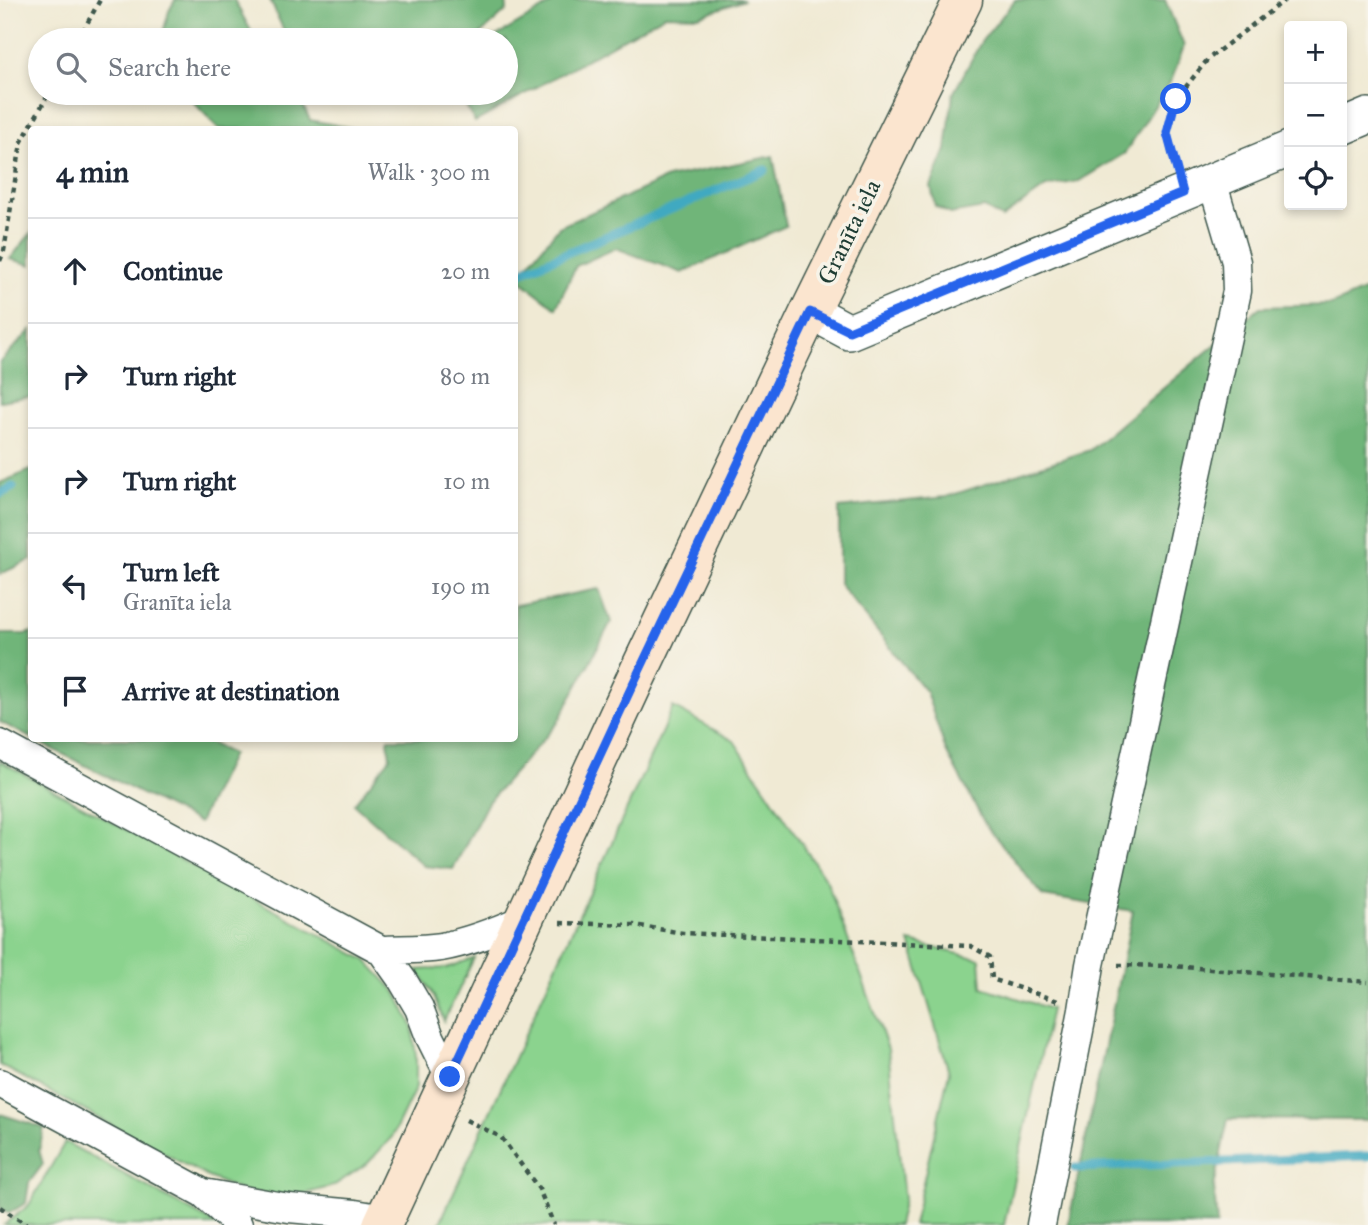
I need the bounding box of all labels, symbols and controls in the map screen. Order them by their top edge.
map controls [1284,21,1347,210]
button: + [1284,21,1347,84]
search box [28,28,518,105]
icon: search [52,48,90,86]
text: Search here [108,51,231,83]
route start [1160,83,1191,114]
button: − [1284,84,1347,147]
button: locate [1284,147,1347,210]
text: 4 min [56,154,129,190]
text: Walk · 300 m [367,158,490,186]
street label: Granīta iela [811,174,888,289]
icon: ahead [56,252,94,290]
text: Continue [123,255,223,287]
text: 20 m [441,257,490,285]
icon: right [56,357,94,395]
text: Turn right [123,360,236,392]
text: 80 m [440,362,490,390]
icon: right [56,462,94,500]
text: Turn right [123,465,236,497]
text: 10 m [443,467,490,495]
text: Turn left [123,556,219,588]
icon: left [56,567,94,605]
text: 190 m [431,572,490,600]
text: Granīta iela [123,588,231,616]
icon: arrive [56,672,94,710]
text: Arrive at destination [123,675,340,707]
route end [434,1061,465,1092]

